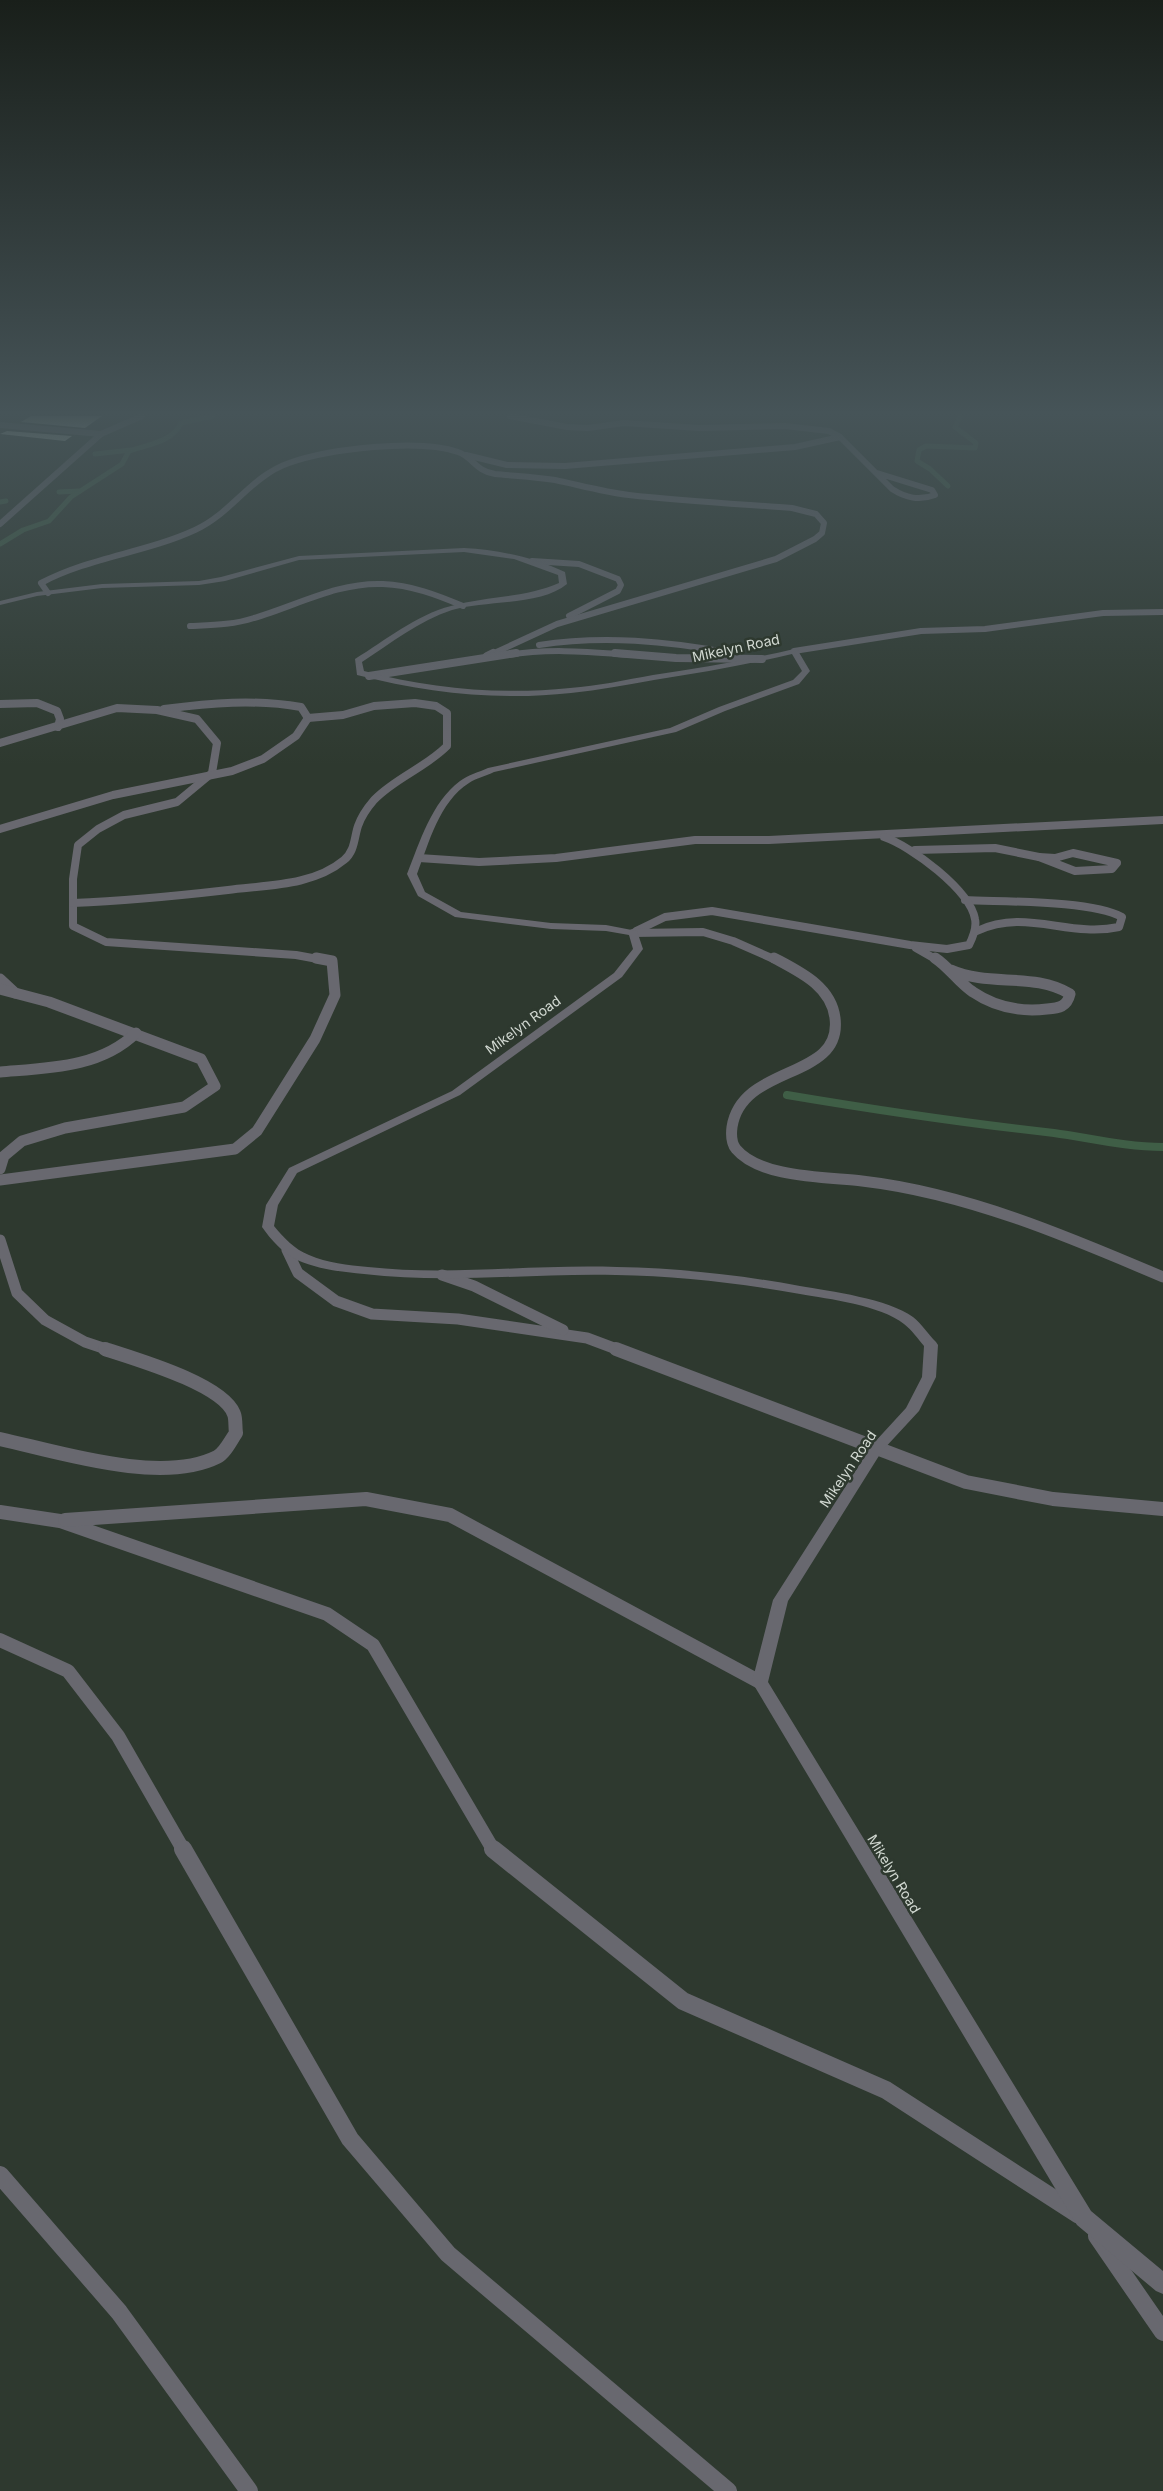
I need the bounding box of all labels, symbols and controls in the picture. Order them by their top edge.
street label: Mikelyn Road [691,630,781,665]
street label: Mikelyn Road [482,992,564,1058]
street label: Mikelyn Road [816,1427,879,1510]
street label: Mikelyn Road [864,1831,925,1916]

